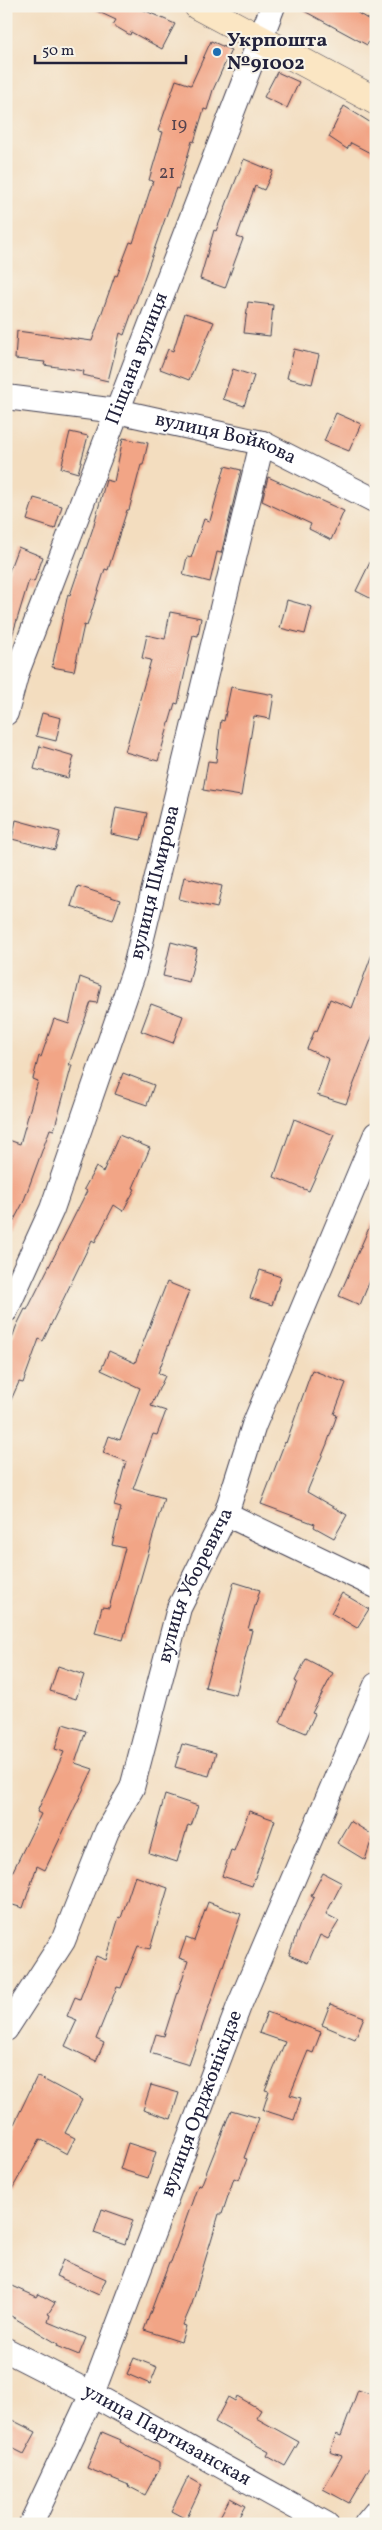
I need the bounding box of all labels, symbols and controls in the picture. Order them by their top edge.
place label: Укрпошта №91002 [227,27,327,78]
scale bar [35,32,186,64]
text: 50 m [42,41,74,62]
marker: Укрпошта №91002 [211,46,223,58]
house number: 19 [171,113,187,138]
house number: 21 [159,161,175,186]
street label: Піщана вулиця [99,288,176,429]
street label: вулиця Войкова [152,406,301,472]
street label: вулиця Шмирова [123,802,188,962]
street label: вулиця Уборевича [151,1505,241,1666]
street label: вулиця Орджонікідзе [154,2006,250,2201]
street label: улица Партизанская [78,2378,256,2493]

